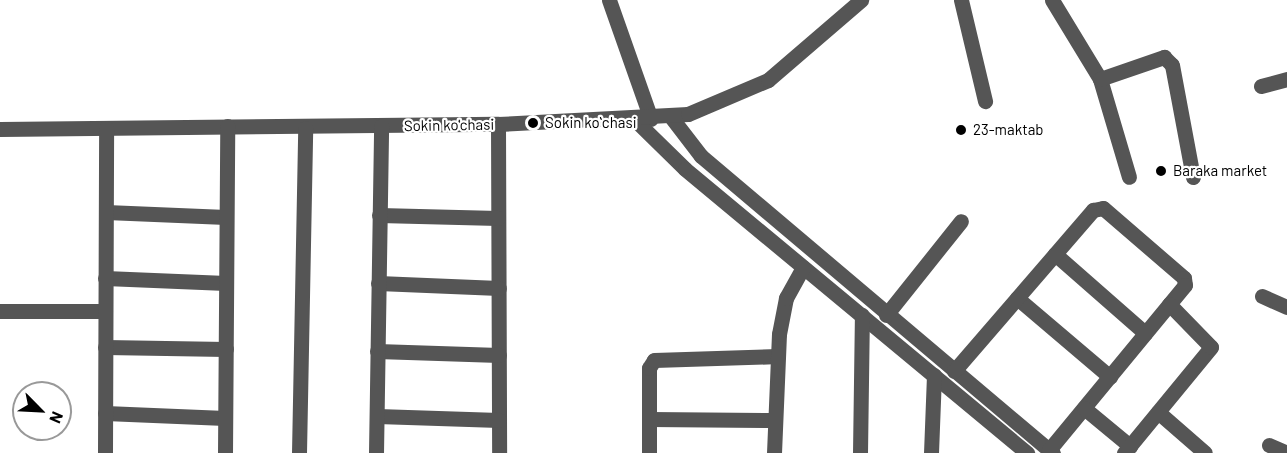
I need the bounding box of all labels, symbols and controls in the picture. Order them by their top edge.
place label: Sokin koʻchasi [545,114,636,132]
street label: Sokin ko'chasi [404,115,494,135]
marker: Sokin koʻchasi [526,116,540,130]
place label: 23-maktab [973,121,1043,139]
marker: 23-maktab [954,123,968,137]
place label: Baraka market [1173,162,1267,180]
marker: Baraka market [1154,164,1168,178]
north arrow [12,381,72,441]
text: N [46,409,68,426]

